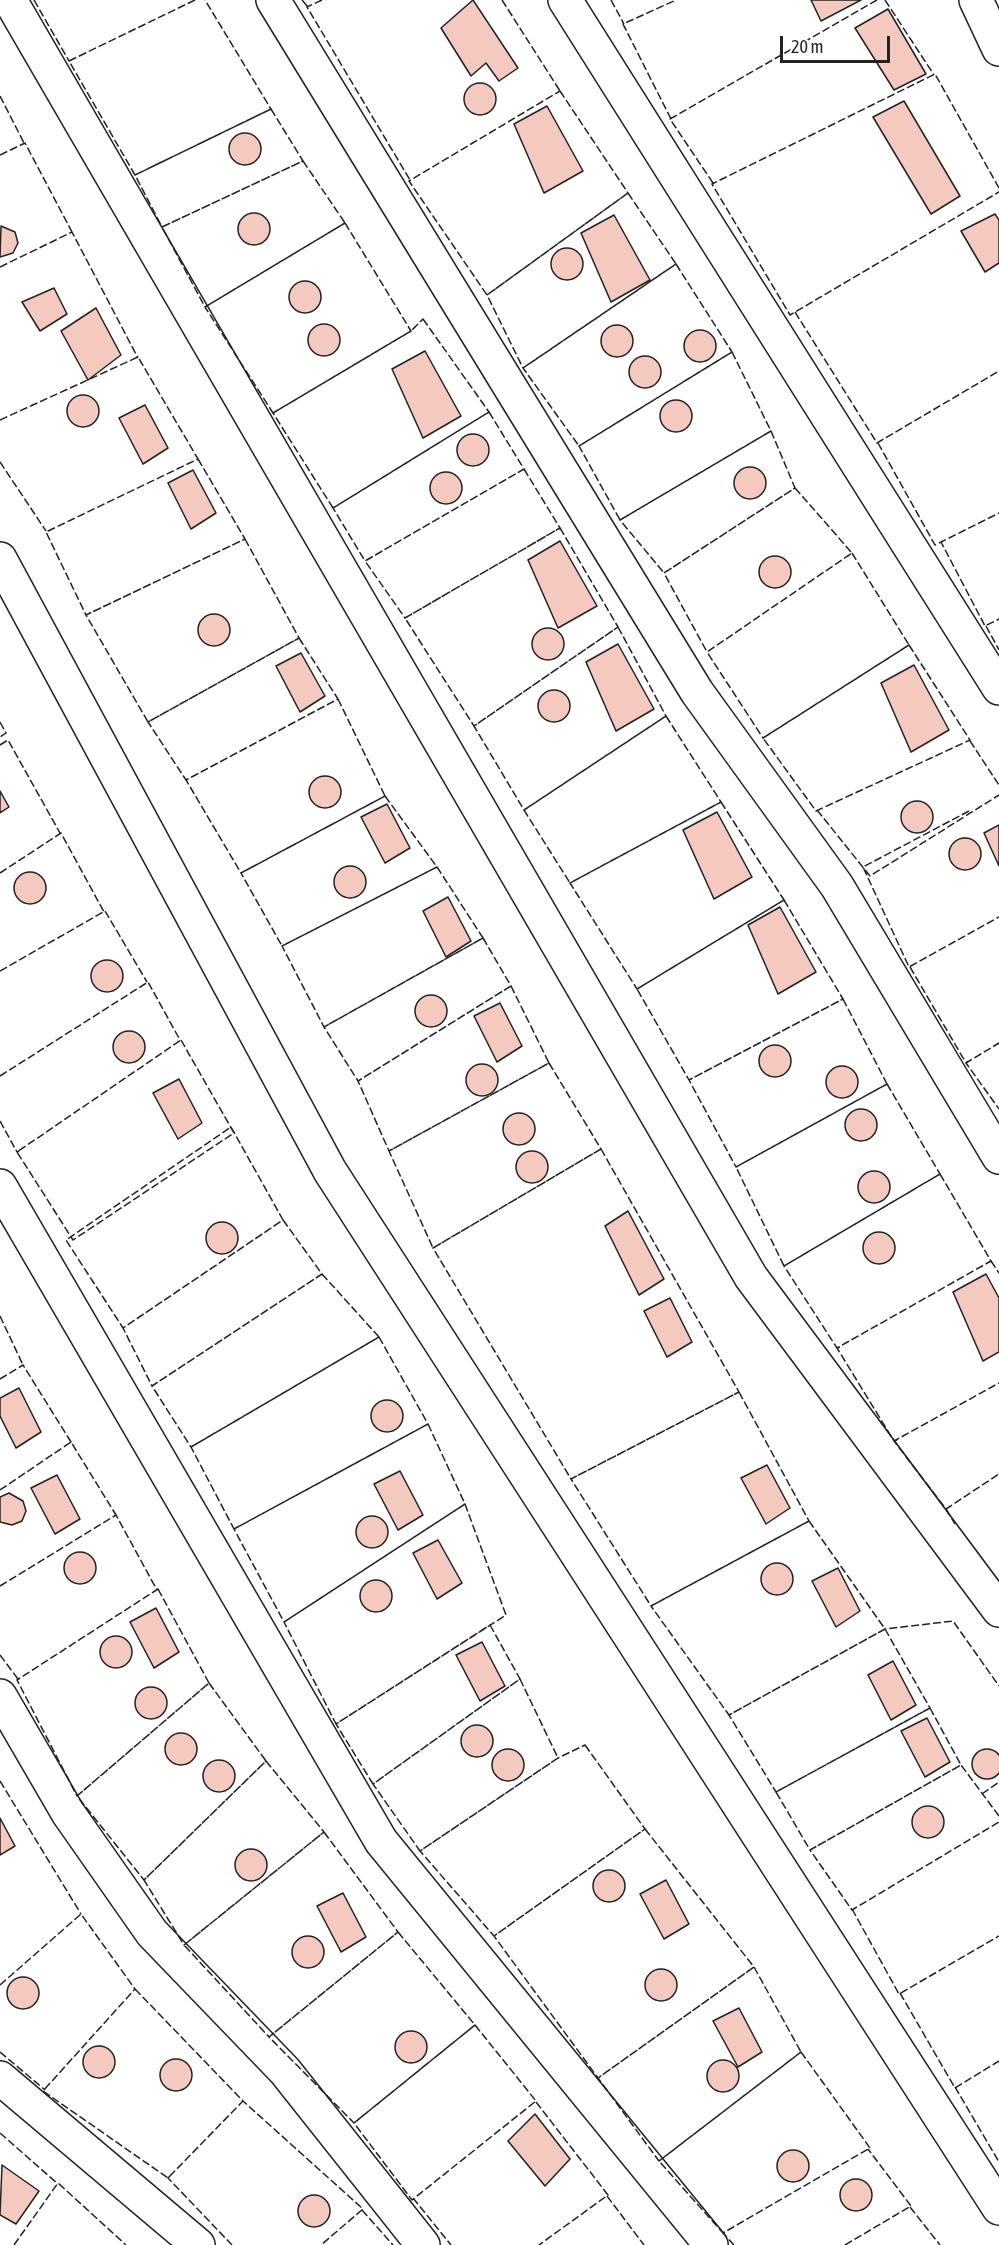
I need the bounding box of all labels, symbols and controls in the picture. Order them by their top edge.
scale bar [783,24,892,62]
text: 20 m [791,36,823,57]

